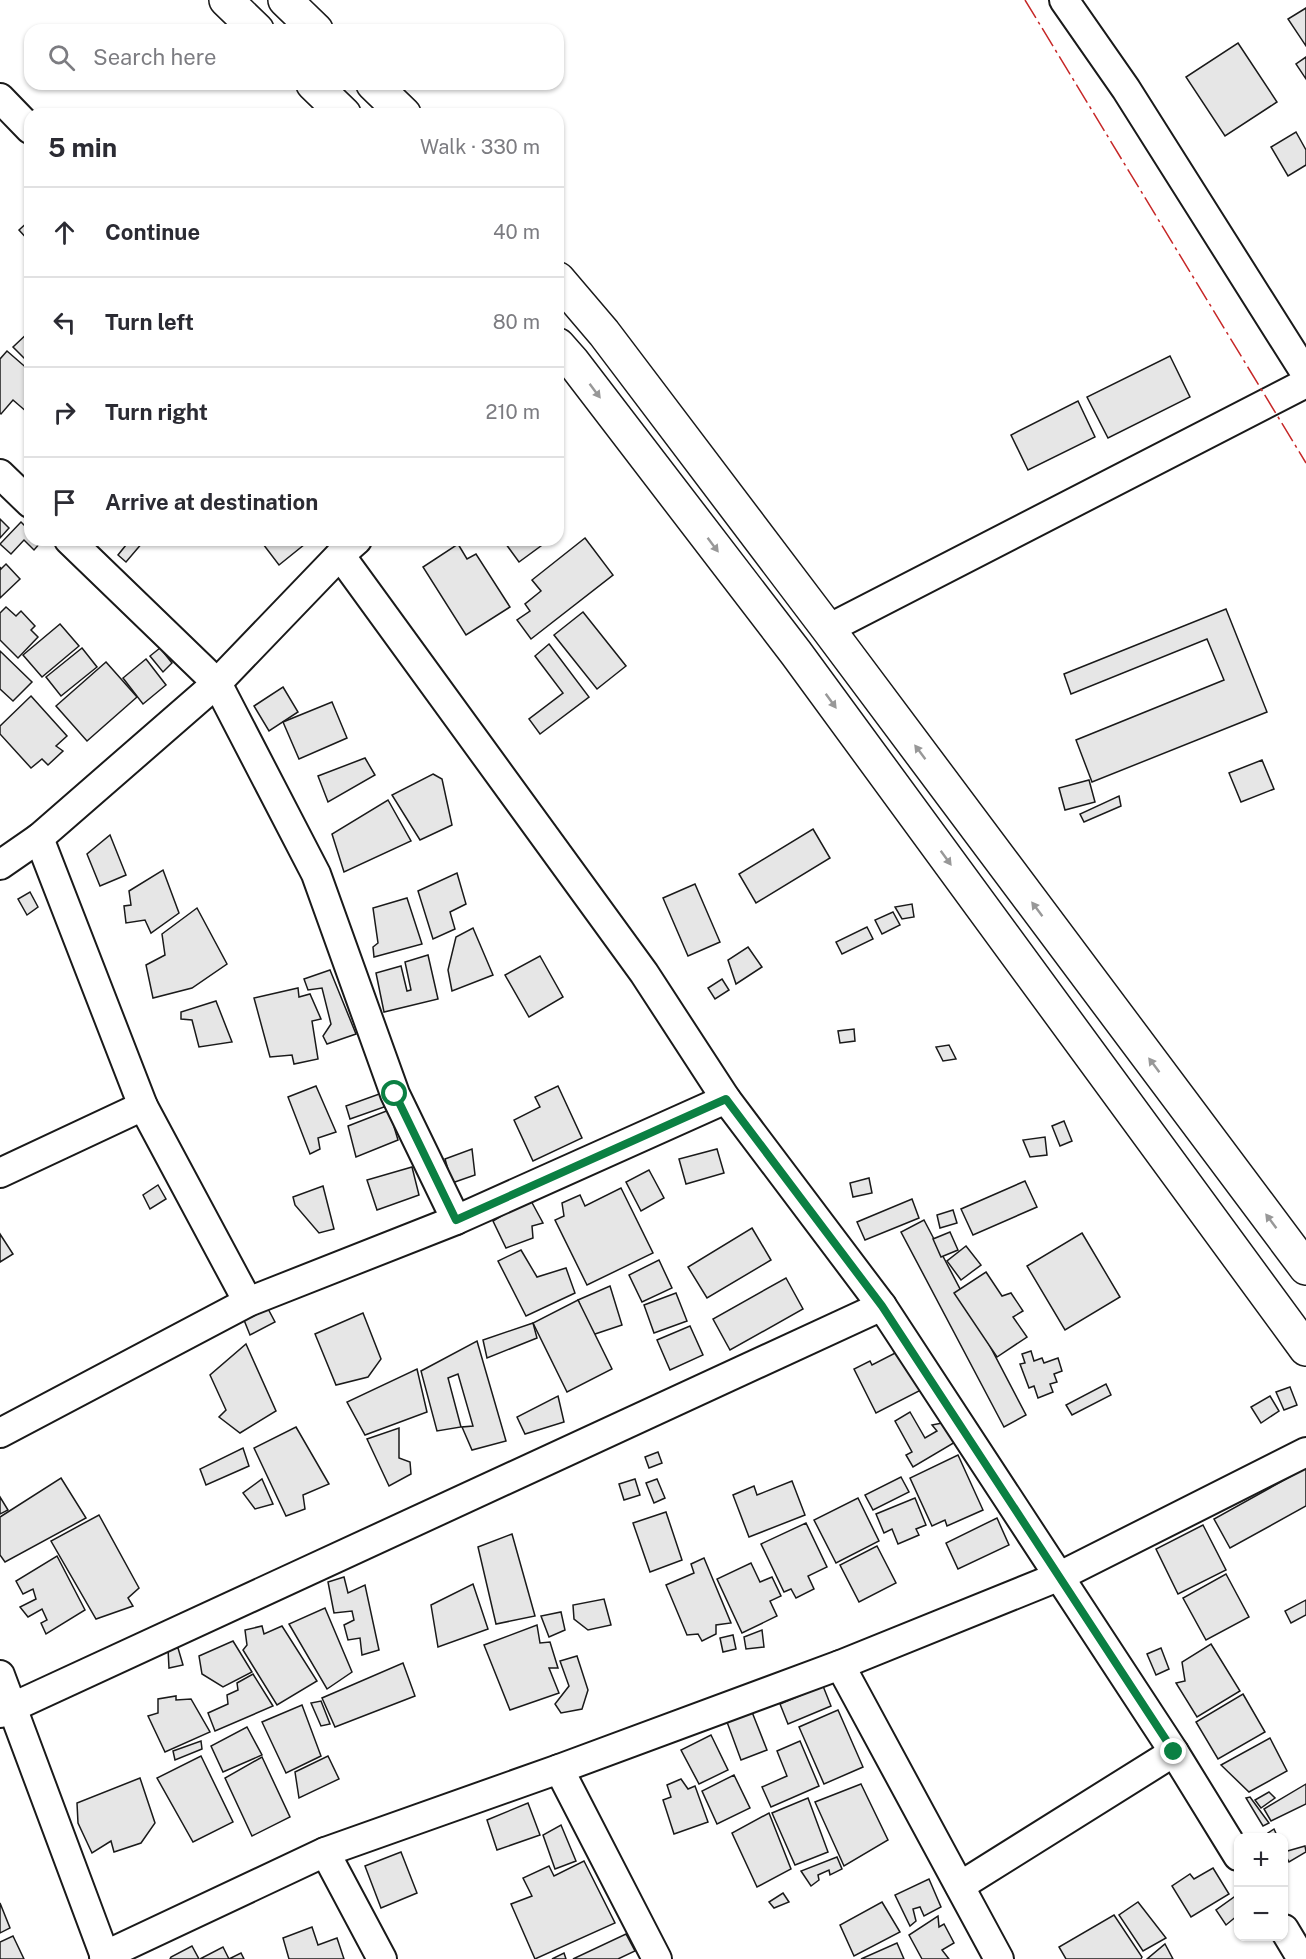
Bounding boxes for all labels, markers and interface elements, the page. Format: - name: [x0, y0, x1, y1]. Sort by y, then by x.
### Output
- search box: [24, 24, 564, 90]
- icon: search: [45, 41, 78, 74]
- text: Search here: [93, 44, 217, 70]
- text: 5 min: [48, 132, 117, 163]
- text: Walk · 330 m: [420, 135, 540, 159]
- icon: ahead: [48, 216, 81, 249]
- text: Continue: [105, 219, 200, 245]
- text: 40 m: [493, 220, 540, 244]
- icon: left: [48, 306, 81, 339]
- text: Turn left: [105, 309, 194, 335]
- text: 80 m: [493, 310, 540, 334]
- one-way arrow: [589, 382, 601, 398]
- icon: right: [48, 396, 81, 429]
- text: Turn right: [105, 399, 208, 425]
- text: 210 m: [486, 400, 540, 424]
- icon: arrive: [48, 486, 81, 519]
- text: Arrive at destination: [105, 489, 318, 515]
- one-way arrow: [707, 538, 719, 553]
- one-way arrow: [825, 693, 837, 709]
- one-way arrow: [915, 745, 927, 760]
- one-way arrow: [940, 851, 952, 866]
- one-way arrow: [1032, 901, 1044, 916]
- one-way arrow: [1148, 1057, 1160, 1073]
- route start: [381, 1080, 407, 1106]
- one-way arrow: [1265, 1213, 1277, 1229]
- route end: [1160, 1738, 1186, 1764]
- map controls: [1234, 1833, 1288, 1941]
- button: +: [1234, 1833, 1288, 1887]
- button: −: [1234, 1887, 1288, 1941]

